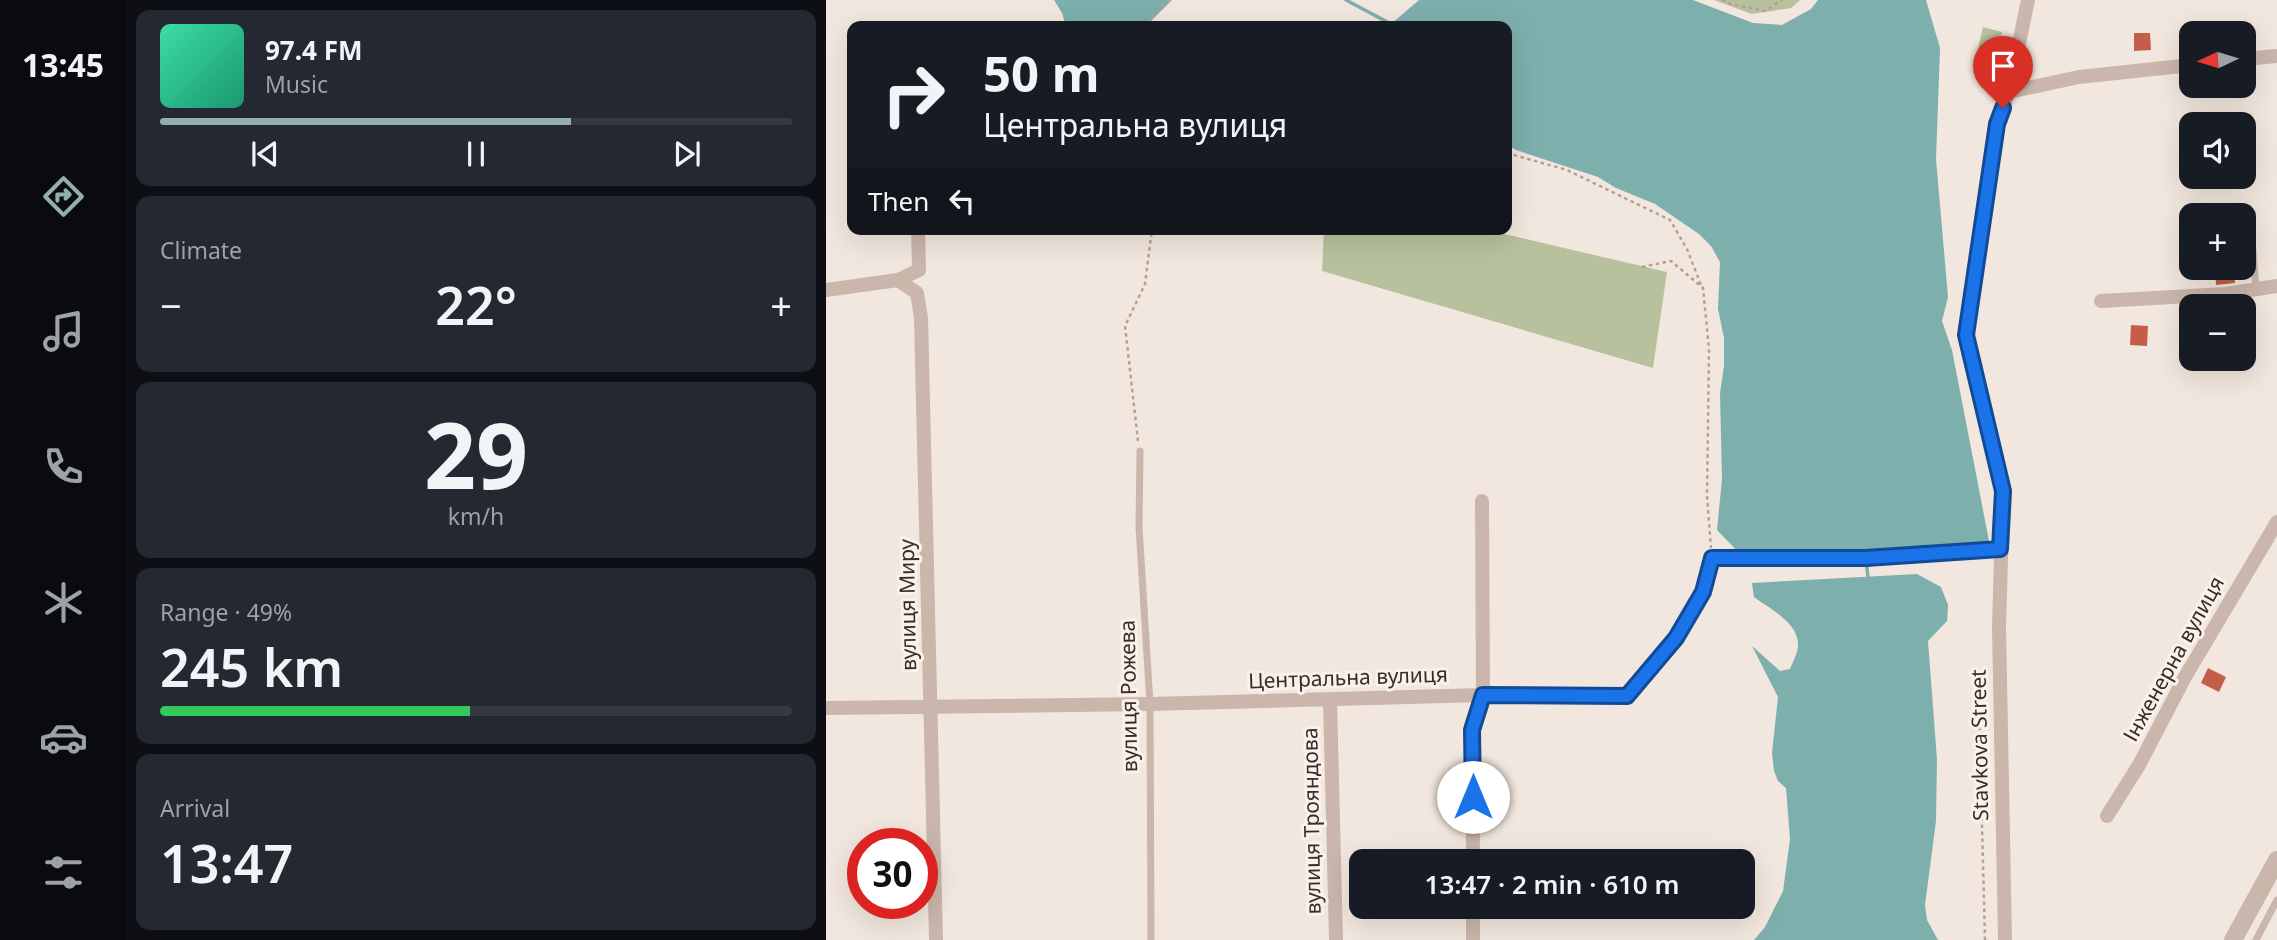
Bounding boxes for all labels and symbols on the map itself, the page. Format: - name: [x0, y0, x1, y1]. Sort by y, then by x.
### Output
- north arrow: [2179, 21, 2256, 98]
- pin: [1973, 36, 2033, 108]
- street label: вулиця Миру: [892, 538, 922, 671]
- street label: Інженерна вулиця: [2116, 571, 2230, 746]
- street label: вулиця Рожева: [1113, 620, 1143, 772]
- street label: Центральна вулиця: [1248, 660, 1448, 694]
- street label: Stavkova Street: [1964, 669, 1994, 821]
- street label: вулиця Трояндова: [1295, 727, 1327, 915]
- position arrow: [1436, 760, 1510, 834]
- speed limit sign: 30: [847, 828, 938, 919]

